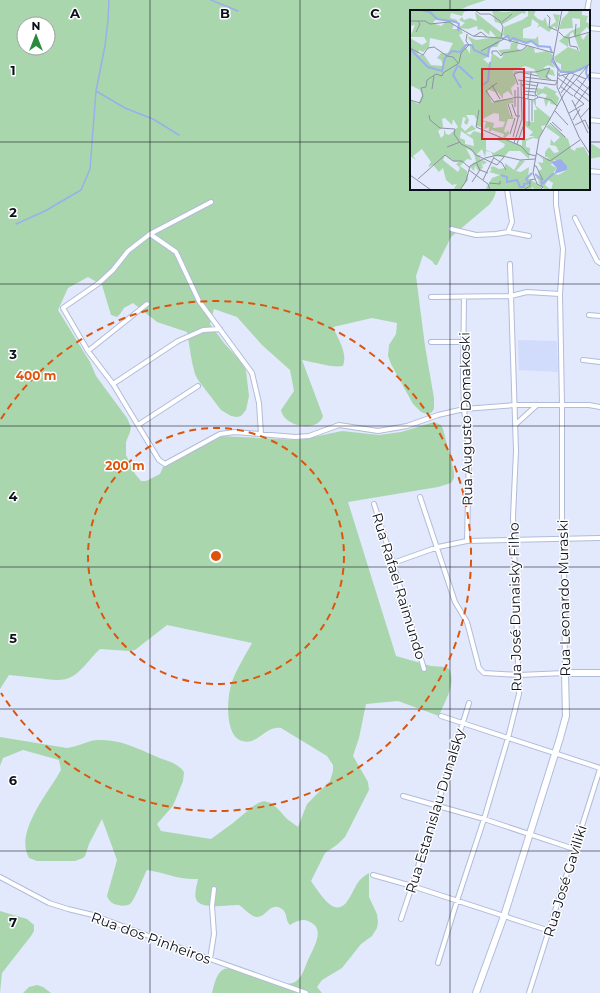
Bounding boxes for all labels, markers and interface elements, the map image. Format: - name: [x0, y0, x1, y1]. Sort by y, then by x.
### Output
- text: A: [69, 5, 81, 21]
- text: B: [220, 5, 230, 21]
- text: C: [370, 5, 380, 21]
- inset map: [410, 10, 590, 190]
- north arrow: [16, 16, 56, 56]
- text: N: [32, 19, 40, 33]
- text: 1: [10, 62, 16, 78]
- text: 2: [9, 204, 17, 220]
- street label: Rua Augusto Domakoski: [455, 332, 477, 506]
- text: 3: [8, 346, 17, 362]
- text: 400 m: [16, 368, 56, 383]
- text: 200 m: [105, 458, 145, 473]
- text: 4: [9, 488, 18, 504]
- street label: Rua Rafael Raimundo: [368, 510, 430, 662]
- street label: Rua Leonardo Muraski: [554, 519, 574, 677]
- street label: Rua José Dunaisky Filho: [505, 522, 525, 692]
- centre of rings: [209, 549, 223, 563]
- text: 5: [9, 630, 17, 646]
- street label: Rua Estanislau Dunalsky: [401, 726, 469, 896]
- text: 6: [9, 772, 18, 788]
- street label: Rua José Gaviliki: [539, 823, 591, 939]
- street label: Rua dos Pinheiros: [89, 908, 214, 968]
- text: 7: [9, 914, 17, 930]

